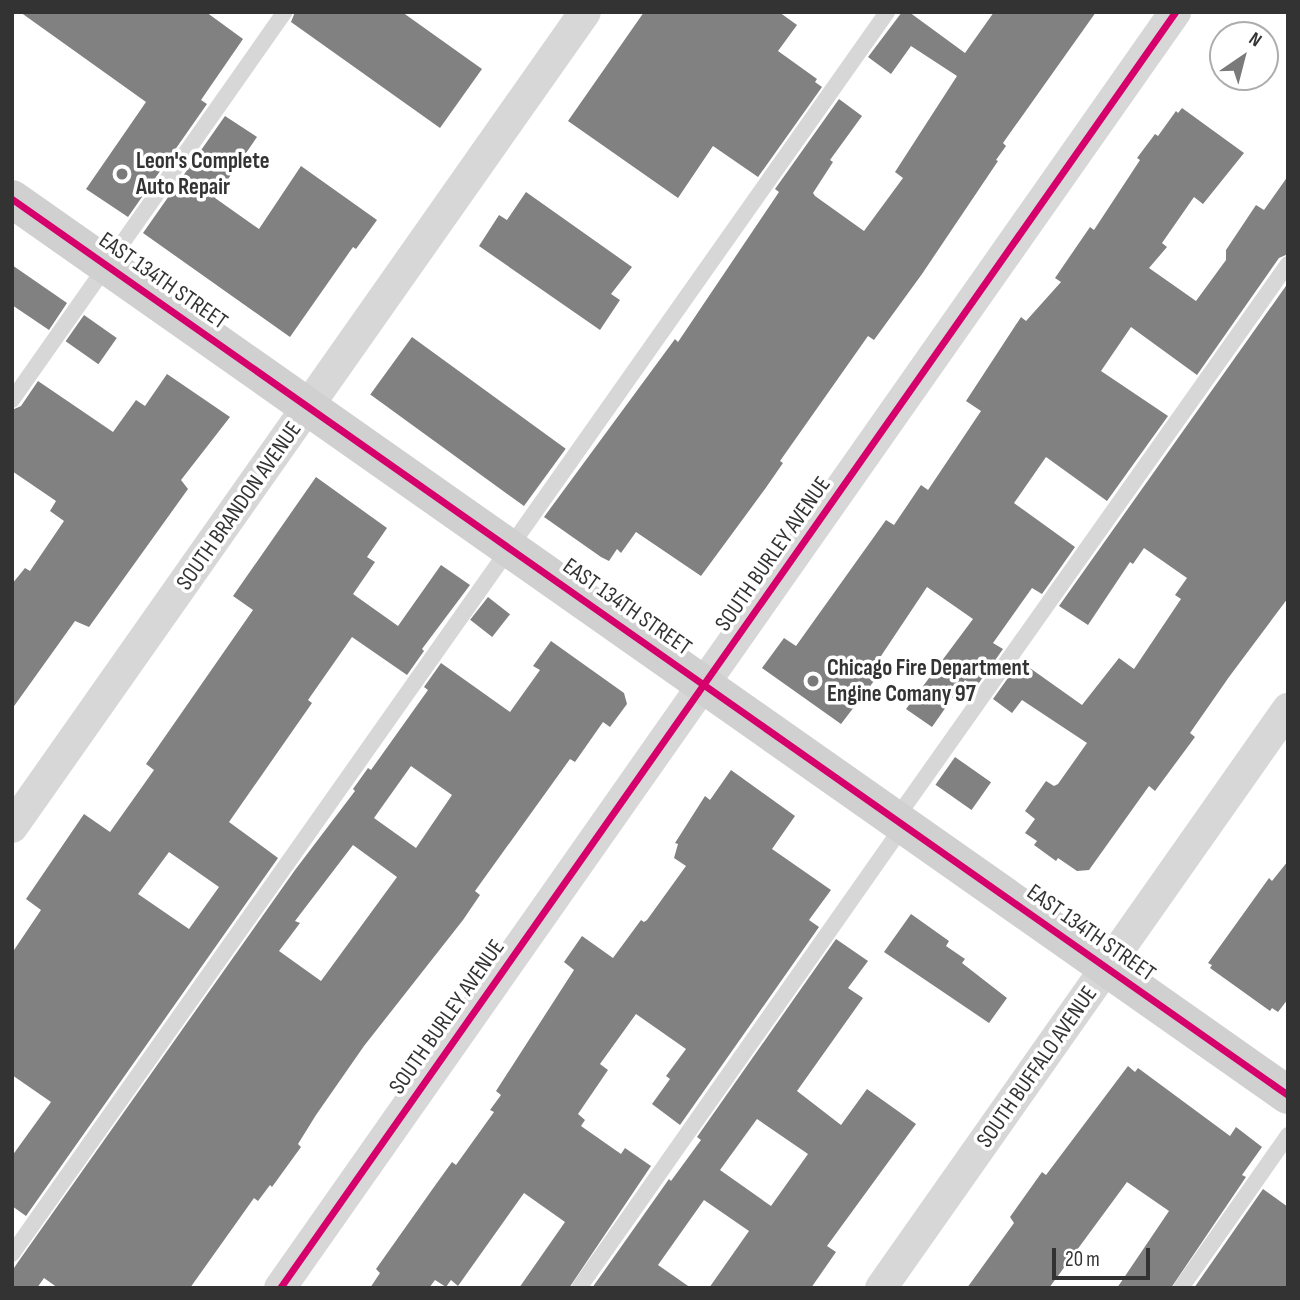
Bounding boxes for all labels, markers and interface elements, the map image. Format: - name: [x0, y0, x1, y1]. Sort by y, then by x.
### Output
- north arrow: [1209, 21, 1279, 91]
- text: N: [1244, 28, 1266, 52]
- place label: Leon's Complete Auto Repair: [136, 147, 270, 201]
- marker: Leon's Complete Auto Repair: [114, 166, 130, 182]
- street label: EAST 134TH STREET: [93, 227, 233, 335]
- street label: SOUTH BRANDON AVENUE: [171, 417, 307, 595]
- street label: SOUTH BURLEY AVENUE: [709, 471, 837, 637]
- street label: EAST 134TH STREET: [557, 553, 697, 661]
- place label: Chicago Fire Department Engine Comany 97: [827, 654, 1029, 708]
- marker: Chicago Fire Department Engine Comany 97: [805, 673, 821, 689]
- street label: EAST 134TH STREET: [1021, 879, 1161, 987]
- street label: SOUTH BURLEY AVENUE: [383, 934, 511, 1100]
- street label: SOUTH BUFFALO AVENUE: [971, 981, 1103, 1153]
- scale bar: [1055, 1234, 1153, 1278]
- text: 20 m: [1065, 1247, 1100, 1272]

